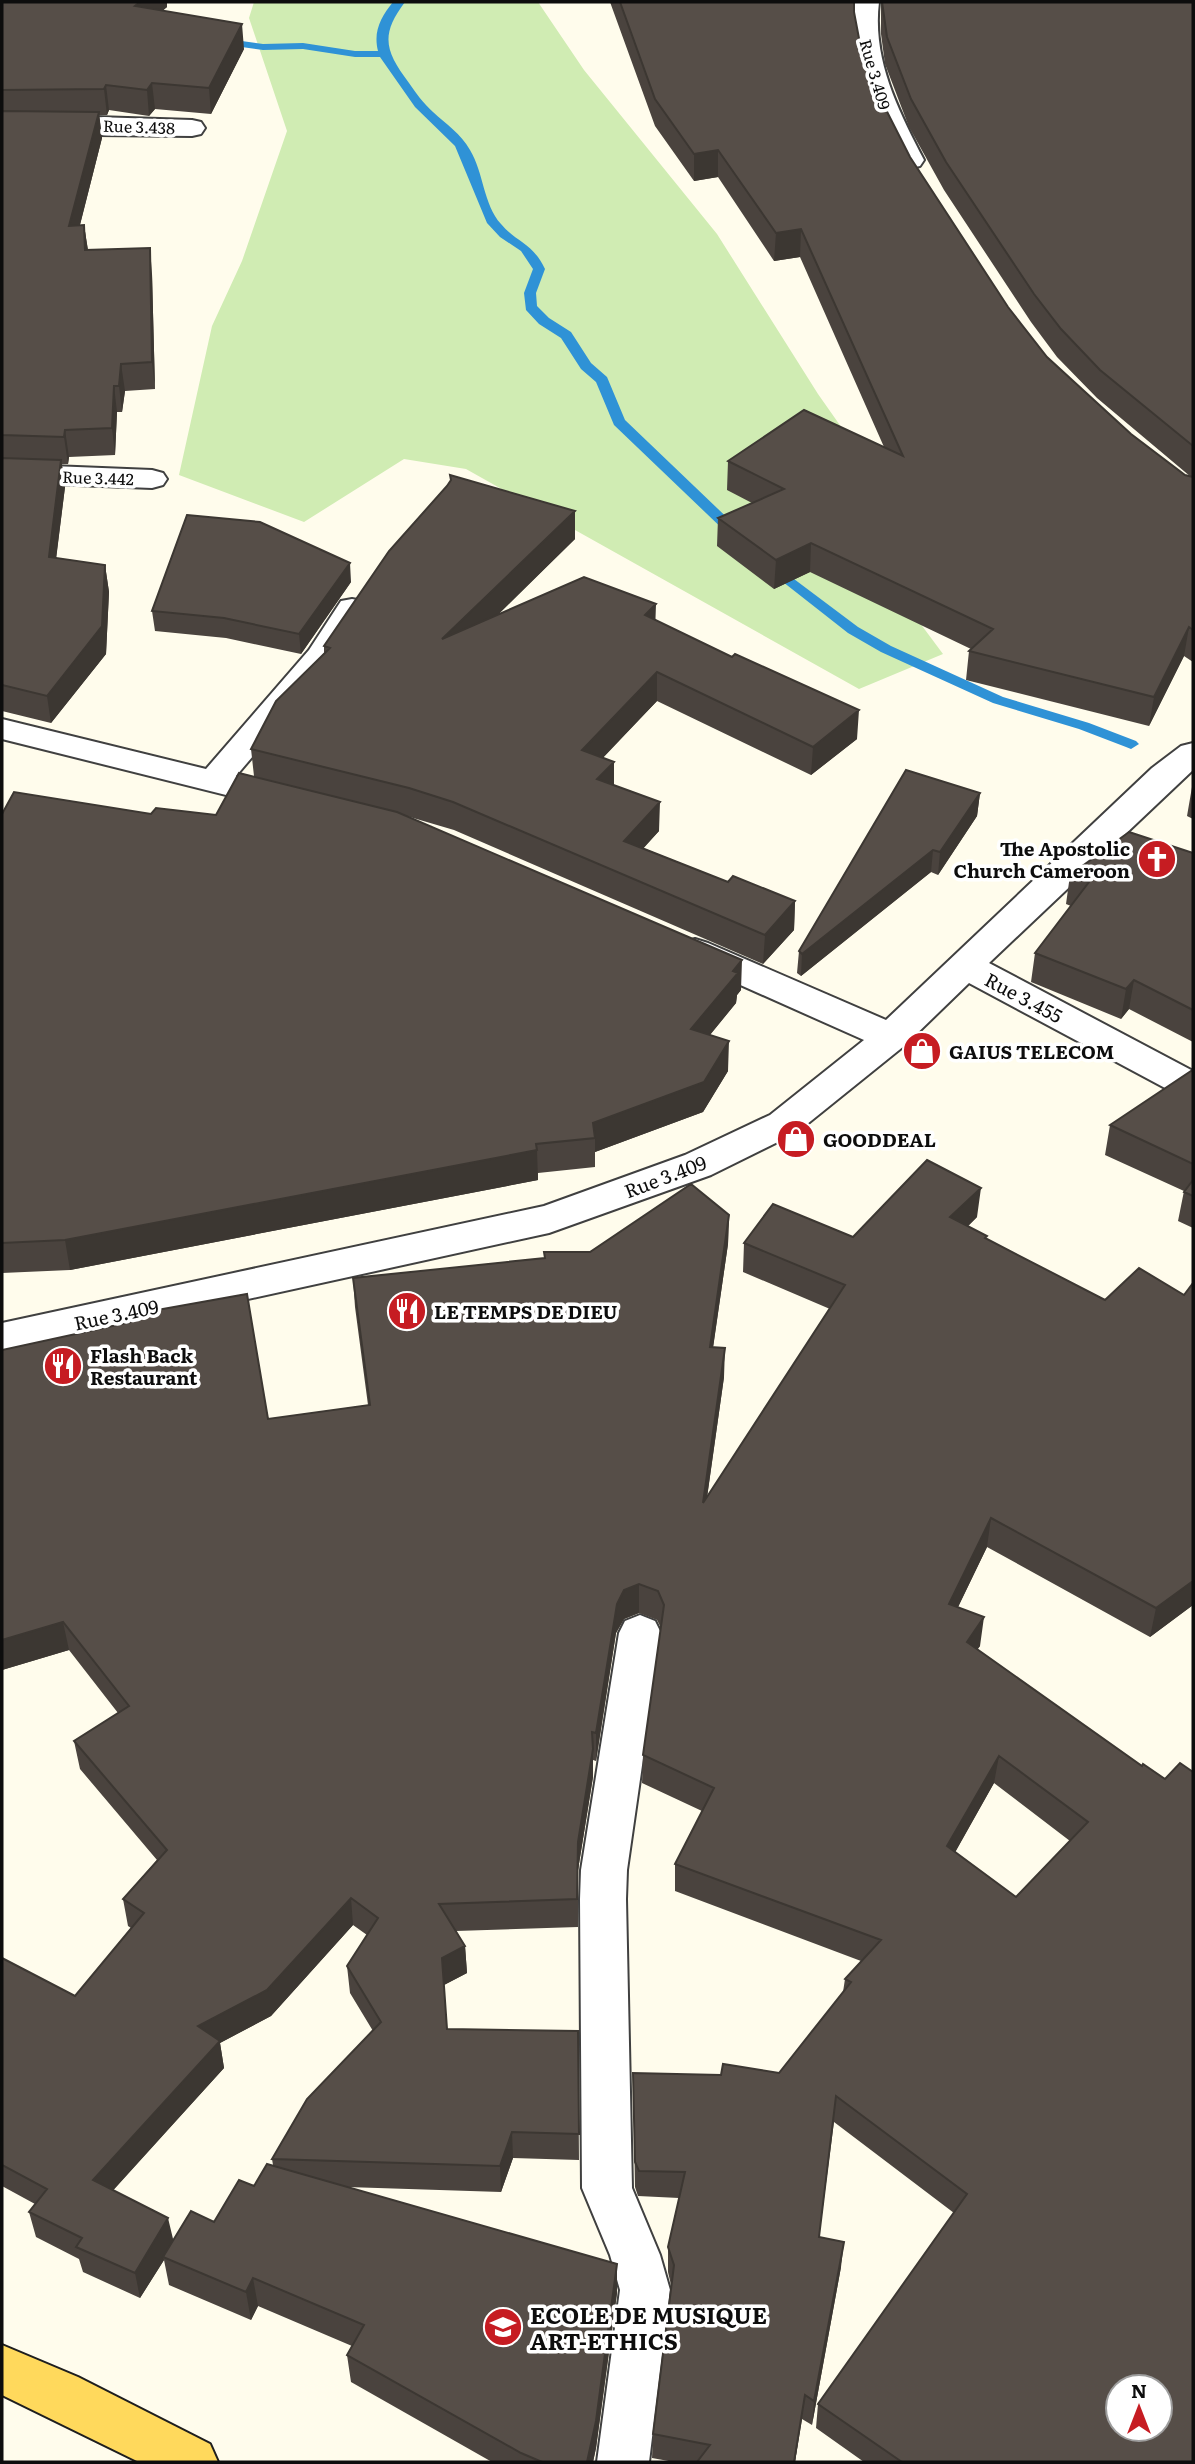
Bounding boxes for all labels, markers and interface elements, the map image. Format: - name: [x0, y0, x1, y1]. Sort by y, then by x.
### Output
- street label: Rue 3.409: [854, 36, 898, 112]
- street label: Rue 3.438: [103, 113, 176, 139]
- street label: Rue 3.442: [62, 464, 134, 490]
- place label: The Apostolic Church Cameroon: [953, 834, 1130, 884]
- church icon: The Apostolic Church Cameroon: [1136, 838, 1178, 880]
- street label: Rue 3.455: [980, 965, 1068, 1029]
- shop icon: GAIUS TELECOM: [901, 1030, 943, 1072]
- place label: GAIUS TELECOM: [949, 1037, 1115, 1065]
- shop icon: GOODDEAL: [775, 1118, 817, 1160]
- place label: GOODDEAL: [823, 1125, 936, 1153]
- street label: Rue 3.409: [620, 1148, 710, 1204]
- restaurant icon: LE TEMPS DE DIEU: [386, 1290, 428, 1332]
- street label: Rue 3.409: [71, 1291, 161, 1337]
- place label: LE TEMPS DE DIEU: [434, 1297, 618, 1325]
- place label: Flash Back Restaurant: [90, 1341, 198, 1391]
- restaurant icon: Flash Back Restaurant: [42, 1345, 84, 1387]
- place label: ECOLE DE MUSIQUE ART-ETHICS: [530, 2297, 767, 2357]
- school or university icon: ECOLE DE MUSIQUE ART-ETHICS: [482, 2306, 524, 2348]
- north arrow: [1104, 2373, 1174, 2443]
- text: N: [1131, 2376, 1147, 2404]

